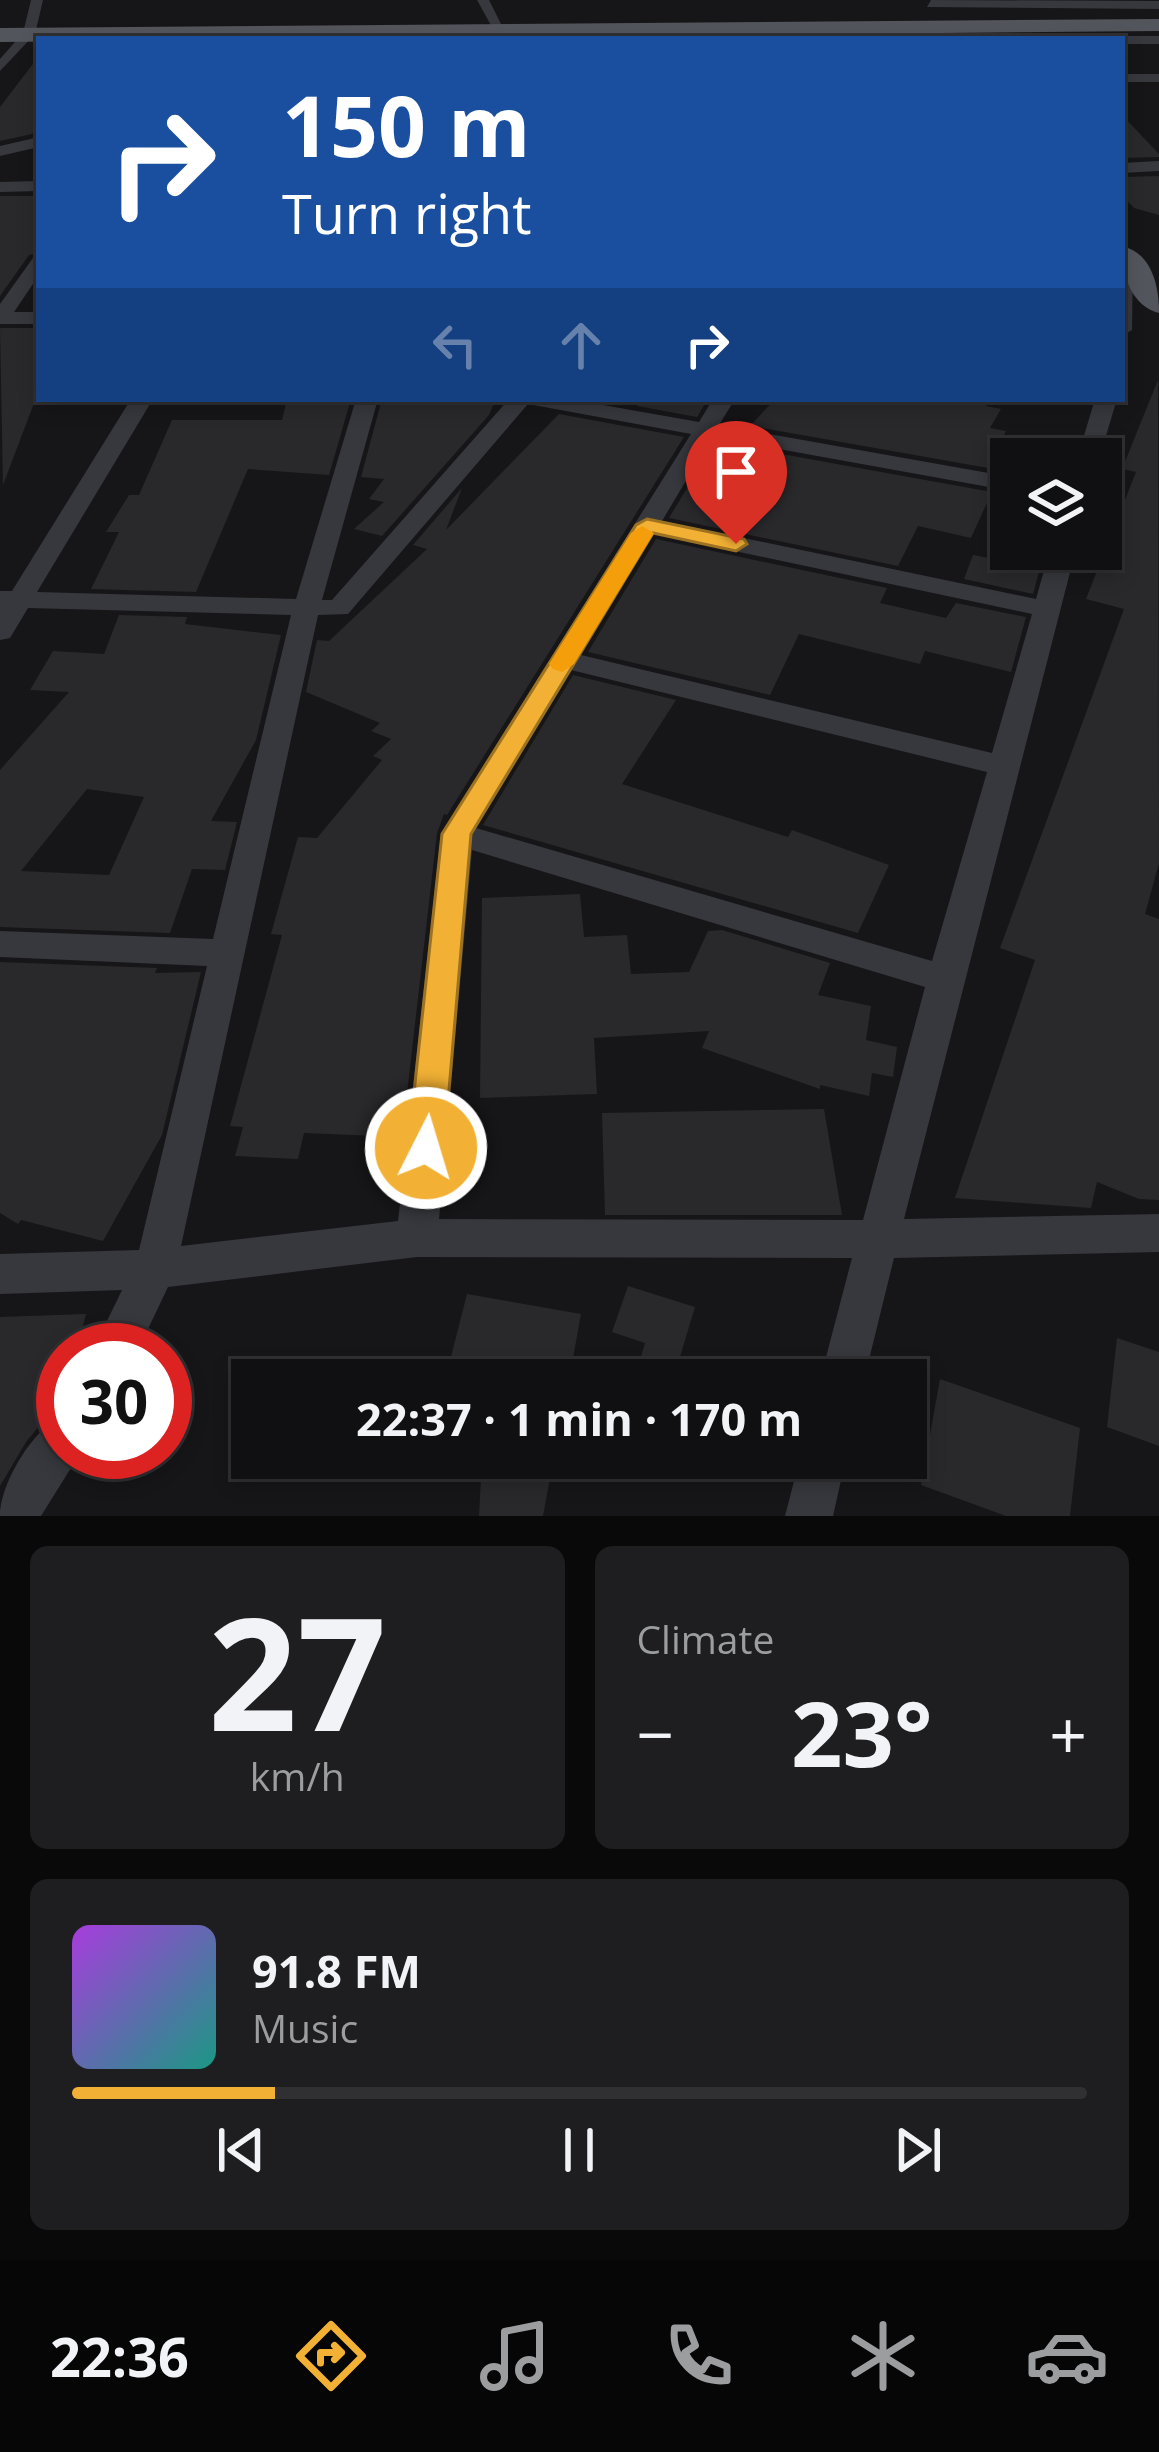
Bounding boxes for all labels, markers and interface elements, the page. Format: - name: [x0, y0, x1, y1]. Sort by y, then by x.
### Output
- text: 150 m: [282, 67, 530, 182]
- icon: right: [84, 84, 240, 240]
- text: Turn right: [282, 176, 531, 250]
- icon: left: [422, 312, 488, 378]
- icon: ahead: [548, 312, 614, 378]
- icon: right: [674, 312, 740, 378]
- pin: [685, 421, 787, 544]
- map controls: [990, 438, 1122, 570]
- button: layers: [990, 438, 1122, 570]
- icon: arrive: [703, 439, 769, 505]
- position arrow: [363, 1085, 489, 1211]
- speed limit sign: 30: [36, 1323, 192, 1479]
- text: 22:37 · 1 min · 170 m: [356, 1388, 802, 1449]
- text: 27: [208, 1564, 386, 1777]
- text: Climate: [637, 1612, 774, 1665]
- text: 23°: [791, 1671, 932, 1793]
- text: −: [637, 1688, 674, 1778]
- text: +: [1049, 1688, 1087, 1778]
- text: km/h: [250, 1749, 345, 1802]
- text: 91.8 FM: [252, 1940, 421, 2001]
- text: Music: [252, 2001, 358, 2054]
- icon: previous: [208, 2117, 274, 2183]
- icon: pause: [546, 2117, 612, 2183]
- icon: next: [885, 2117, 951, 2183]
- icon: directions: [289, 2314, 373, 2398]
- icon: music: [473, 2314, 557, 2398]
- icon: phone: [657, 2314, 741, 2398]
- icon: climate: [841, 2314, 925, 2398]
- icon: car: [1025, 2314, 1109, 2398]
- text: 22:36: [50, 2319, 189, 2393]

